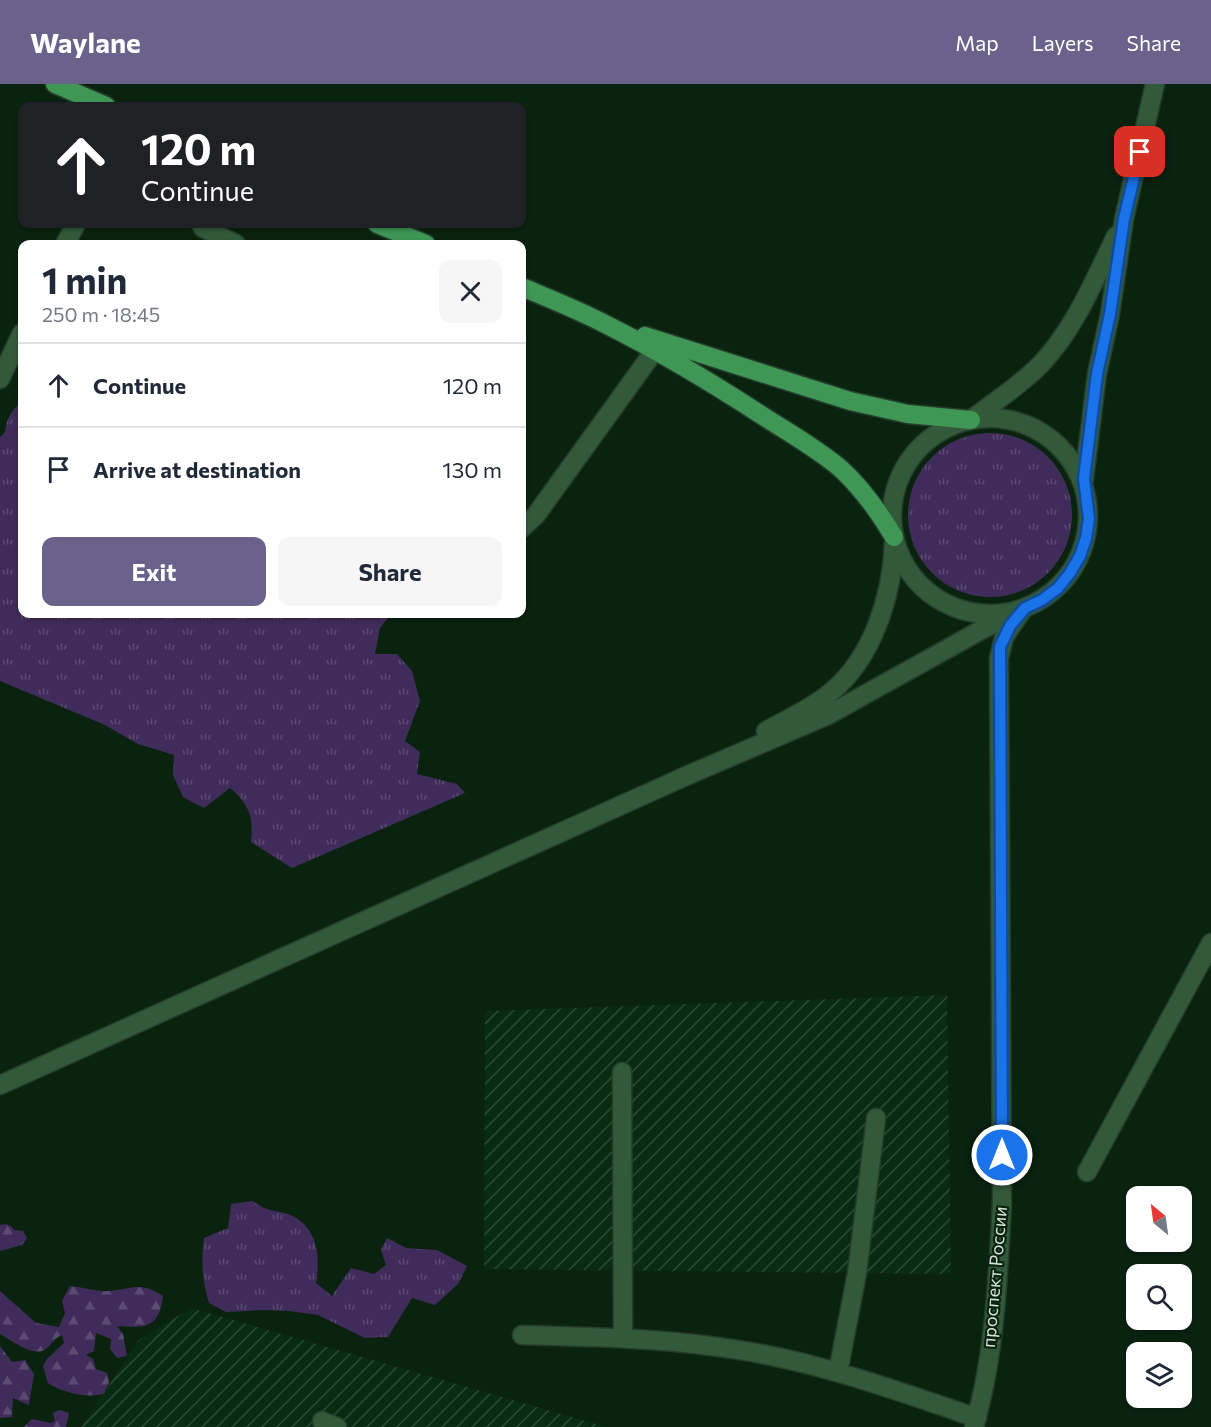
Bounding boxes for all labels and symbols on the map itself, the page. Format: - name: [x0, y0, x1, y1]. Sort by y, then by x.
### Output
- pin: [1114, 126, 1165, 177]
- position arrow: [970, 1123, 1034, 1187]
- north arrow: [1126, 1186, 1192, 1252]
- street label: проспект России: [977, 1205, 1011, 1349]

